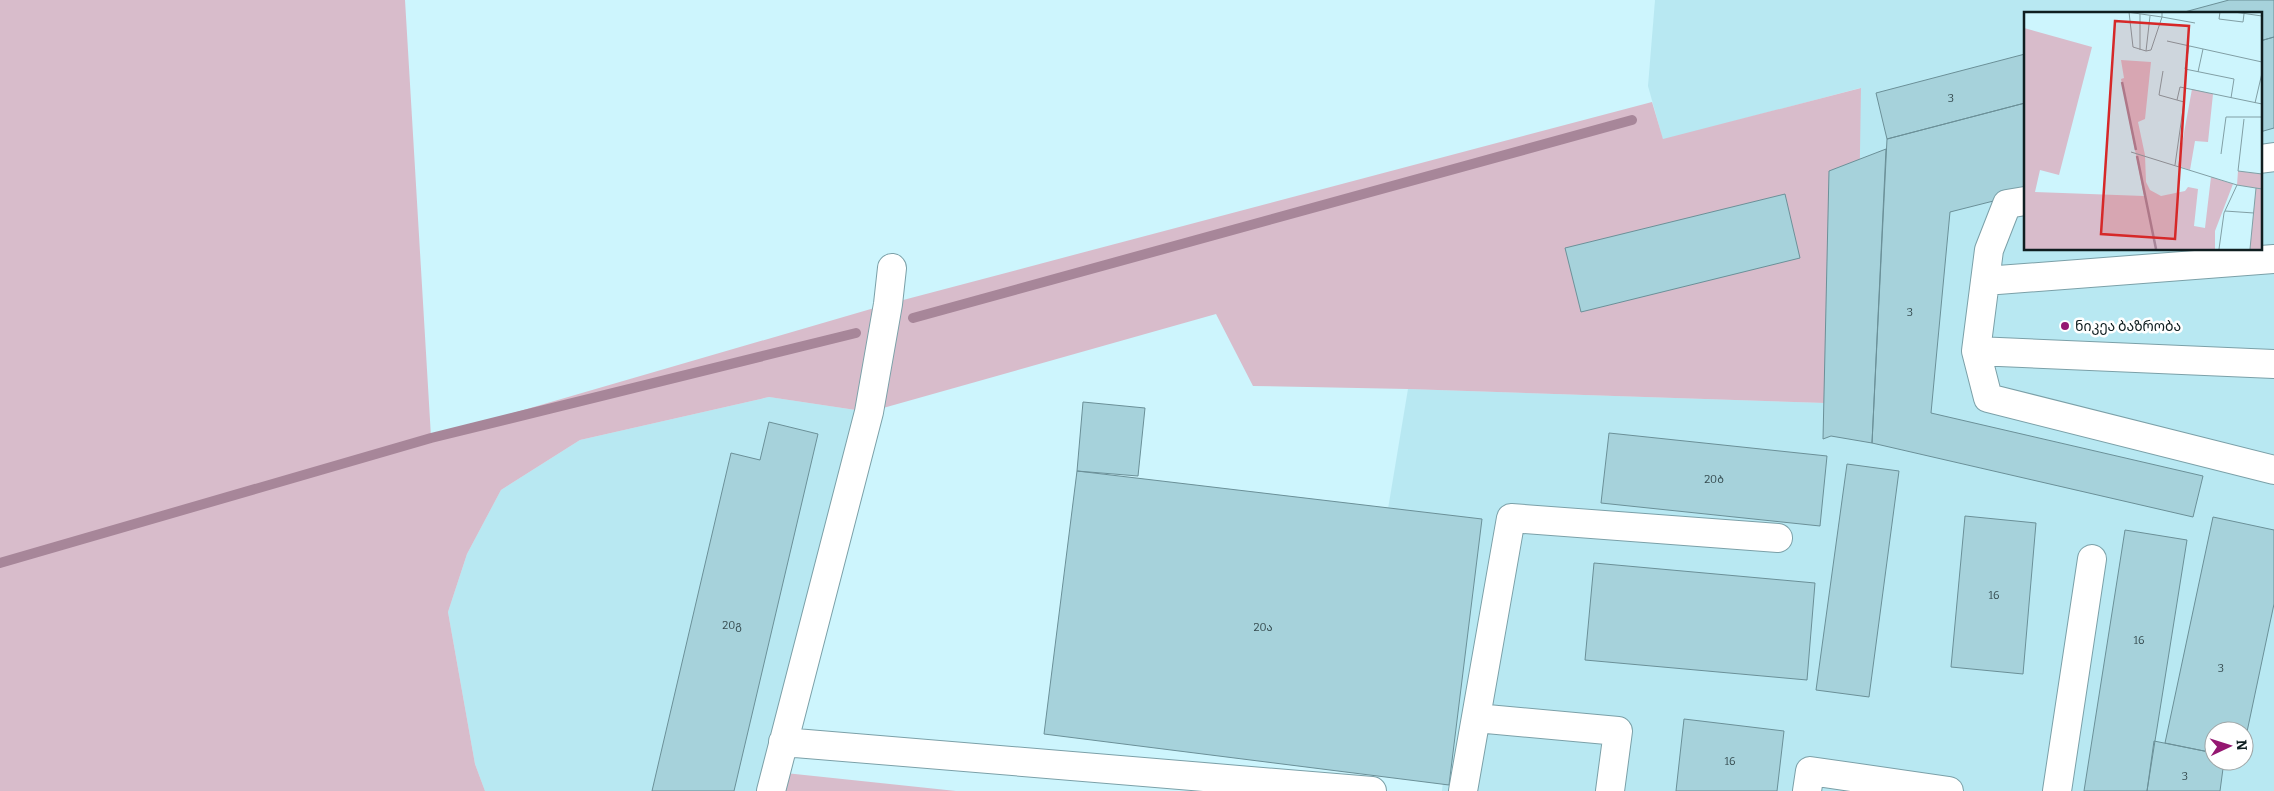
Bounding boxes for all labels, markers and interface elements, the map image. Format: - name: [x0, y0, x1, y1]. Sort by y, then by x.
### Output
- inset map: [2024, 12, 2262, 250]
- house number: 3: [1948, 92, 1954, 105]
- house number: 3: [1907, 306, 1913, 319]
- place label: ნიკეა ბაზრობა: [2075, 318, 2181, 335]
- marker: ნიკეა ბაზრობა: [2059, 320, 2071, 332]
- house number: 20ბ: [1704, 473, 1724, 486]
- house number: 16: [1989, 589, 1999, 602]
- house number: 20გ: [722, 619, 742, 632]
- house number: 20ა: [1253, 621, 1273, 634]
- house number: 16: [2134, 634, 2144, 647]
- house number: 3: [2218, 662, 2224, 675]
- north arrow: [2204, 721, 2254, 771]
- text: N: [2233, 739, 2250, 751]
- house number: 16: [1725, 755, 1735, 768]
- house number: 3: [2182, 770, 2188, 783]

